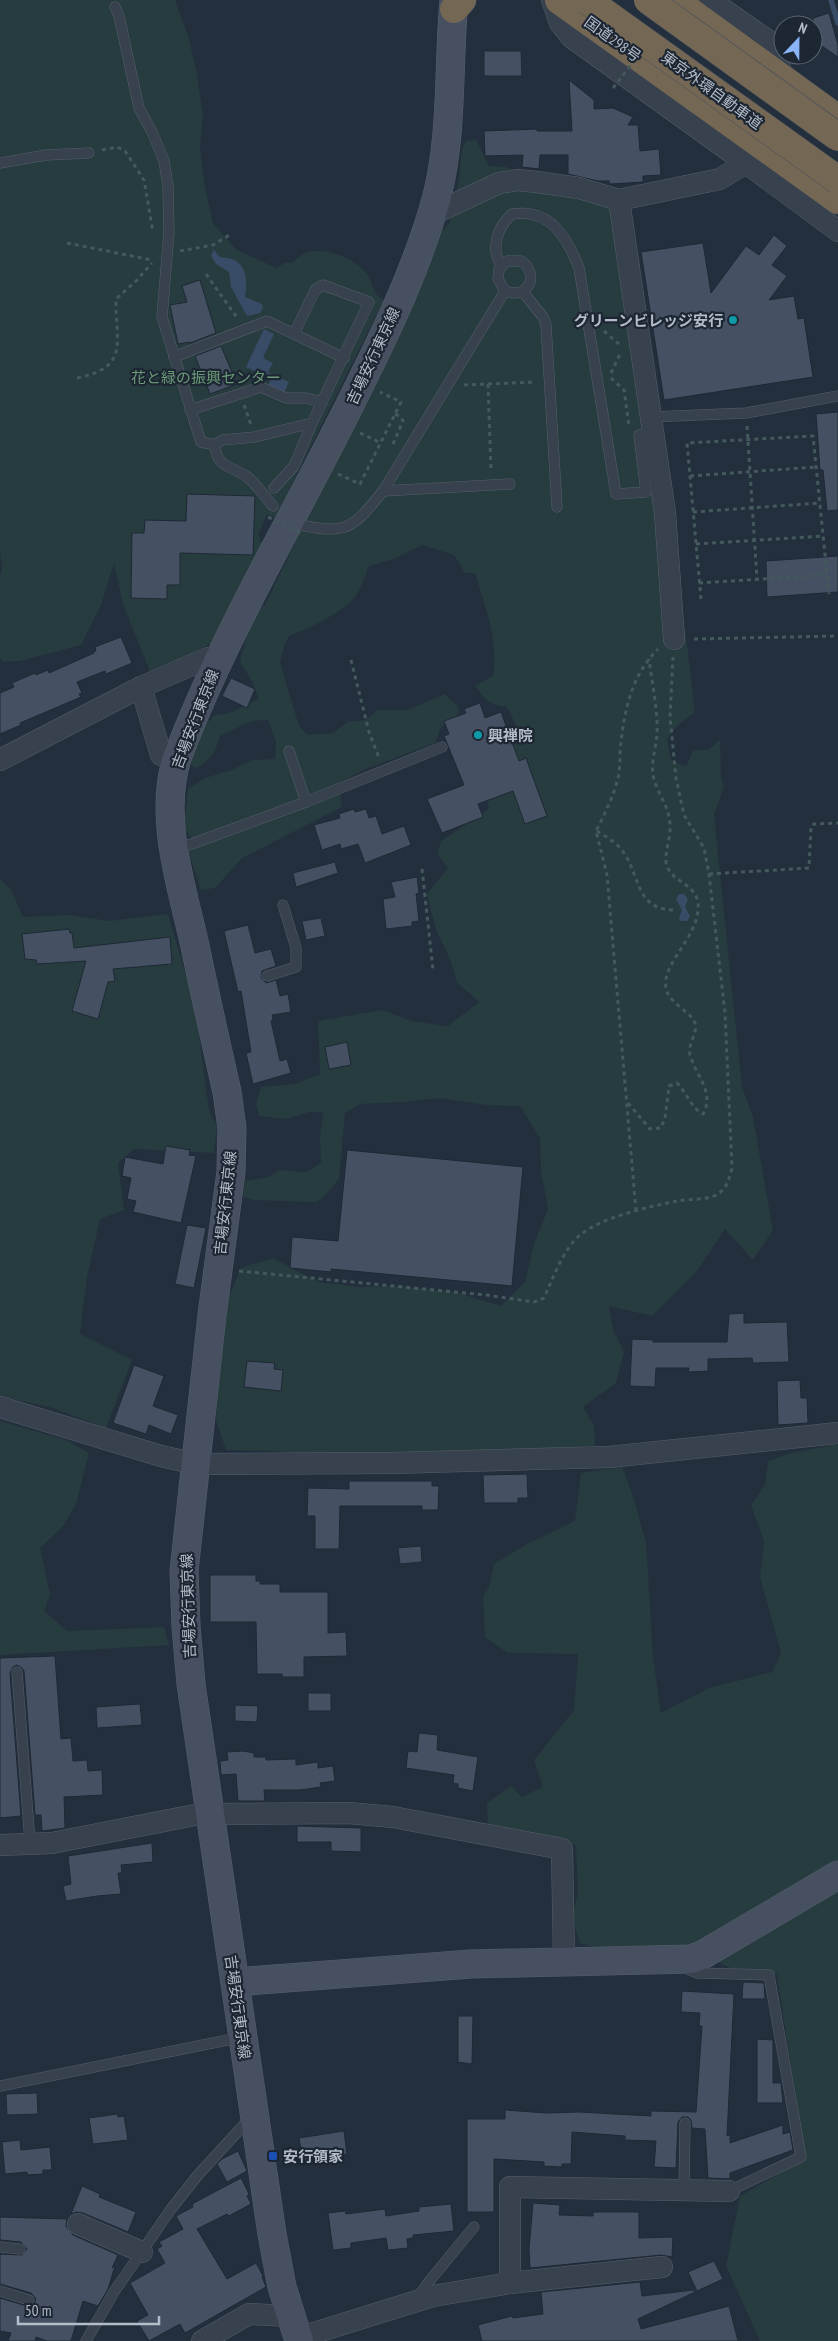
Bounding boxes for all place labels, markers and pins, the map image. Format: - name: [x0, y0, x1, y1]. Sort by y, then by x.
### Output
- place label: グリーンビレッジ安行: [574, 311, 723, 330]
- marker: グリーンビレッジ安行: [727, 314, 739, 326]
- place label: 興禅院: [488, 726, 533, 745]
- marker: 興禅院: [472, 729, 484, 741]
- place label: 安行領家: [283, 2147, 343, 2166]
- marker: 安行領家: [267, 2150, 279, 2162]

